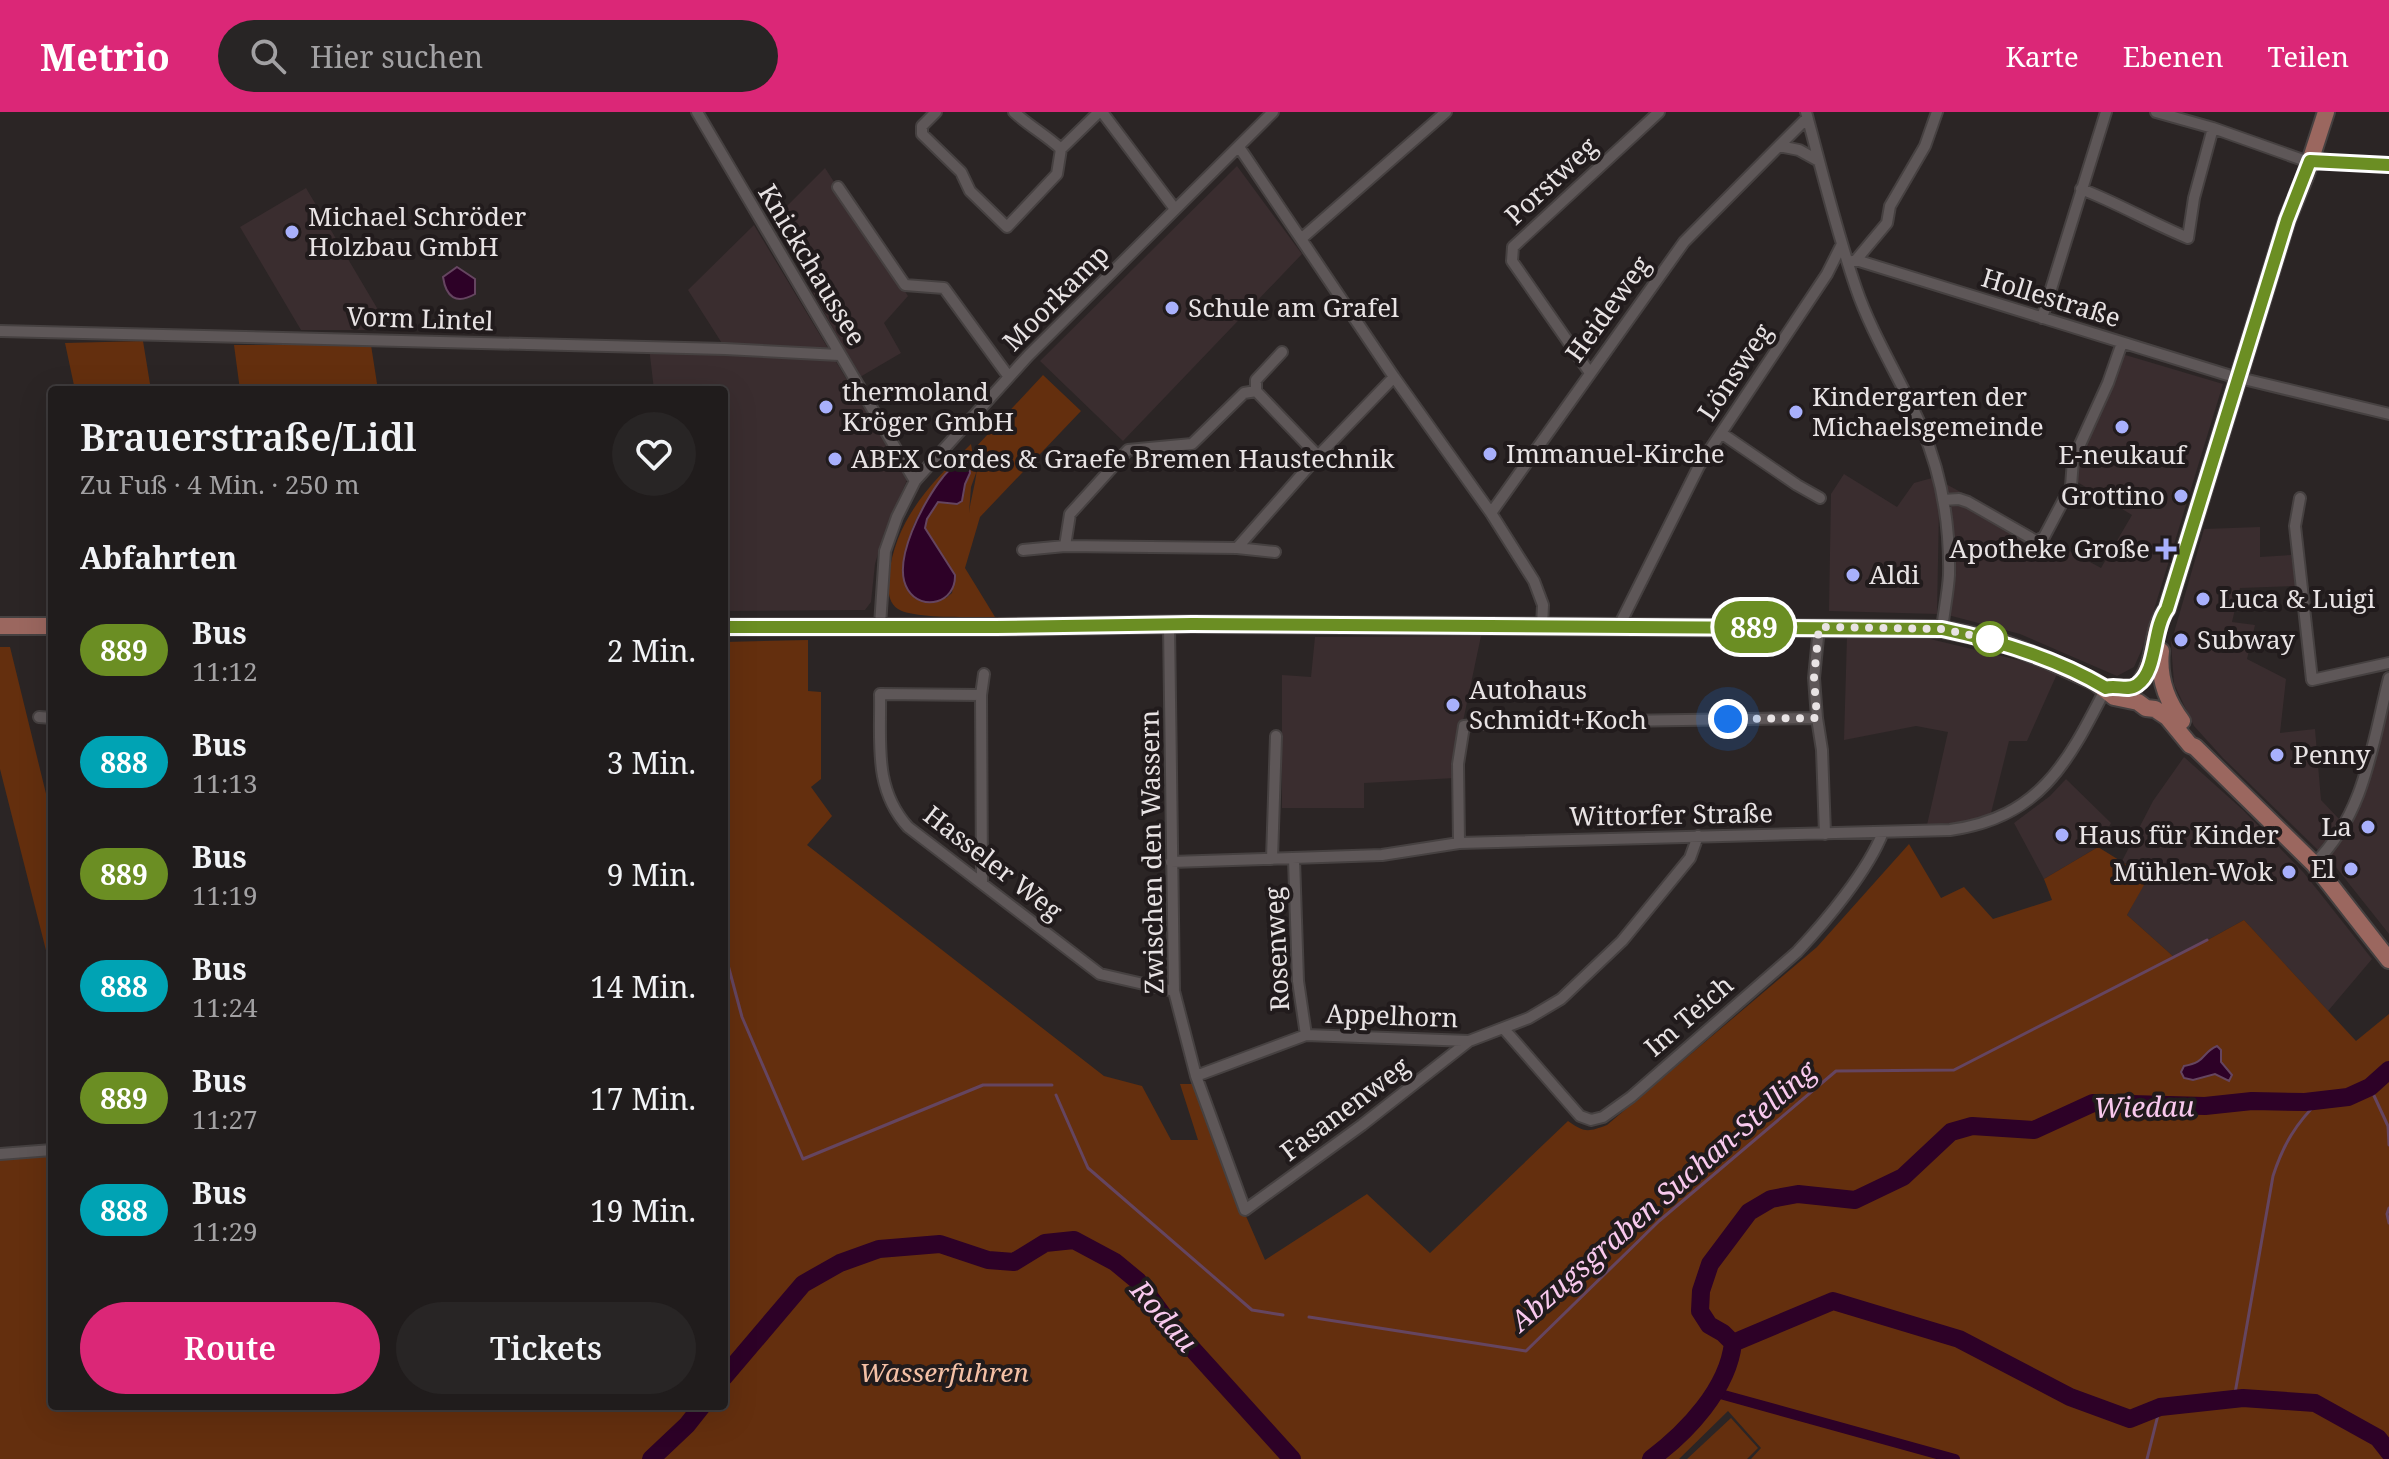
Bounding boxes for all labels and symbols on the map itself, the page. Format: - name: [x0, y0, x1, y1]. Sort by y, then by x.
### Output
- street label: Porstweg: [1496, 128, 1604, 232]
- street label: Knickchaussee: [750, 177, 875, 352]
- place label: Michael Schröder Holzbau GmbH: [308, 198, 526, 264]
- marker: Michael Schröder Holzbau GmbH: [283, 223, 301, 241]
- street label: Moorkamp: [994, 236, 1116, 358]
- street label: Heideweg: [1556, 248, 1658, 369]
- street label: Hollestraße: [1977, 259, 2125, 335]
- place label: Schule am Grafel: [1188, 289, 1399, 325]
- street label: Vorm Lintel: [346, 297, 494, 339]
- marker: Schule am Grafel: [1163, 299, 1181, 317]
- street label: Lönsweg: [1688, 316, 1780, 427]
- place label: thermoland Kröger GmbH: [842, 373, 1014, 439]
- place label: Kindergarten der Michaelsgemeinde: [1812, 378, 2044, 444]
- marker: thermoland Kröger GmbH: [817, 398, 835, 416]
- marker: Kindergarten der Michaelsgemeinde: [1787, 403, 1805, 421]
- marker: E-neukauf: [2113, 418, 2131, 436]
- place label: Immanuel-Kirche: [1506, 435, 1725, 471]
- place label: E-neukauf: [2058, 436, 2188, 472]
- place label: ABEX Cordes & Graefe Bremen Haustechnik: [851, 440, 1395, 476]
- marker: Immanuel-Kirche: [1481, 445, 1499, 463]
- marker: ABEX Cordes & Graefe Bremen Haustechnik: [826, 450, 844, 468]
- place label: Grottino: [2061, 477, 2165, 513]
- marker: Grottino: [2172, 487, 2190, 505]
- place label: Apotheke Große: [1949, 530, 2150, 566]
- marker: Apotheke Große: [2157, 540, 2175, 558]
- place label: Aldi: [1869, 556, 1920, 592]
- marker: Aldi: [1844, 566, 1862, 584]
- place label: Luca & Luigi: [2219, 580, 2375, 616]
- marker: Luca & Luigi: [2194, 590, 2212, 608]
- line badge: 889: [1708, 601, 1800, 653]
- place label: Subway: [2197, 621, 2295, 657]
- unlabelled marker: [1973, 622, 2007, 656]
- marker: Subway: [2172, 631, 2190, 649]
- place label: Autohaus Schmidt+Koch: [1469, 671, 1647, 737]
- marker: Autohaus Schmidt+Koch: [1444, 696, 1462, 714]
- your location: [1708, 699, 1748, 739]
- street label: Zwischen den Wassern: [1131, 709, 1171, 995]
- place label: Penny: [2293, 736, 2371, 772]
- marker: Penny: [2268, 746, 2286, 764]
- street label: Wittorfer Straße: [1569, 794, 1773, 834]
- street label: Hasseler Weg: [917, 797, 1071, 928]
- place label: La: [2321, 808, 2352, 844]
- place label: Haus für Kinder: [2078, 816, 2279, 852]
- marker: La: [2359, 818, 2377, 836]
- marker: Haus für Kinder: [2053, 826, 2071, 844]
- place label: El: [2311, 850, 2335, 886]
- place label: Mühlen-Wok: [2113, 853, 2274, 889]
- marker: El: [2342, 860, 2360, 878]
- marker: Mühlen-Wok: [2280, 863, 2298, 881]
- street label: Rosenweg: [1255, 886, 1297, 1012]
- street label: Im Teich: [1636, 967, 1741, 1064]
- street label: Appelhorn: [1325, 995, 1459, 1035]
- street label: Fasanenweg: [1272, 1048, 1416, 1169]
- water label: Abzugsgraben Suchan-Stelling: [1500, 1051, 1825, 1340]
- water label: Wiedau: [2093, 1086, 2195, 1126]
- water label: Rodau: [1122, 1270, 1207, 1360]
- park label: Wasserfuhren: [859, 1354, 1029, 1390]

